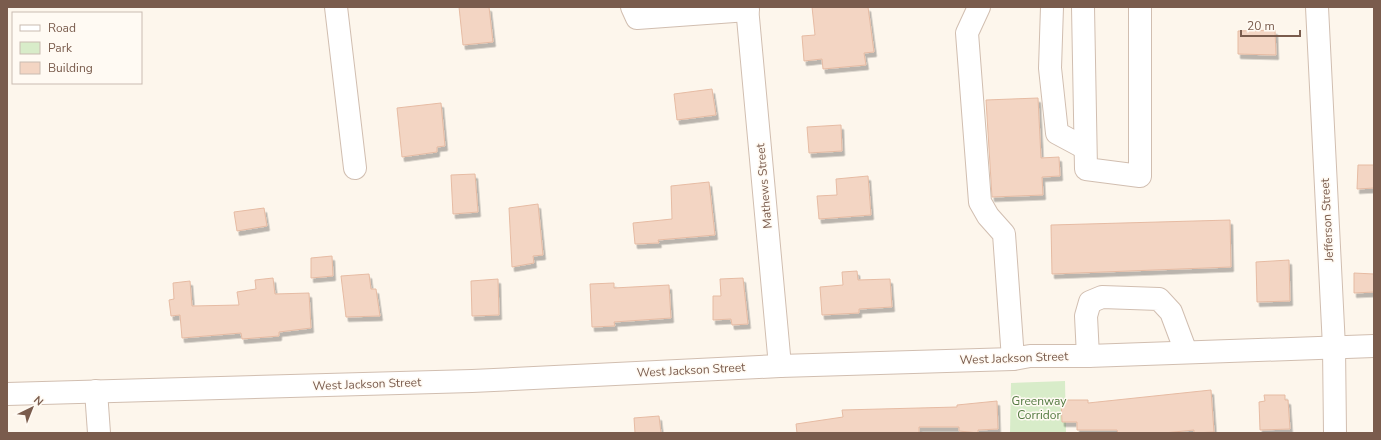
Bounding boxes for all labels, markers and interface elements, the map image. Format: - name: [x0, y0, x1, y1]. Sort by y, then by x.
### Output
- legend: [12, 12, 142, 84]
- scale bar: [1241, 12, 1300, 38]
- text: 20 m: [1247, 18, 1275, 34]
- text: Road: [48, 20, 76, 36]
- text: Park: [48, 40, 73, 56]
- text: Building: [48, 60, 93, 76]
- street label: Mathews Street: [752, 142, 776, 229]
- street label: Jefferson Street: [1317, 177, 1337, 263]
- street label: West Jackson Street: [959, 348, 1069, 368]
- street label: West Jackson Street: [636, 359, 746, 381]
- street label: West Jackson Street: [312, 374, 422, 394]
- north arrow: [12, 388, 52, 428]
- text: N: [30, 393, 47, 409]
- park label: Greenway Corridor: [1012, 393, 1067, 423]

